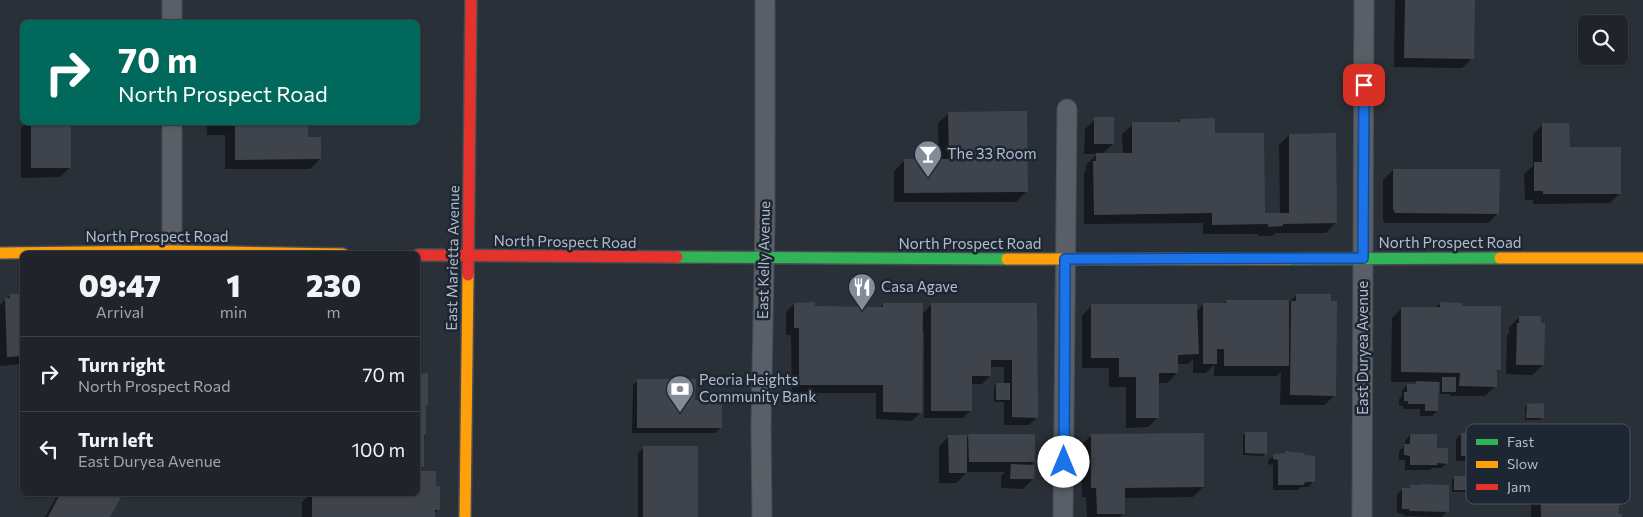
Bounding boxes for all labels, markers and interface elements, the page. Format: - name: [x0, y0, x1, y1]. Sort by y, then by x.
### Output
- map controls: [1578, 15, 1628, 65]
- button: search: [1578, 15, 1628, 65]
- text: 70 m: [118, 37, 198, 80]
- icon: right: [35, 40, 100, 105]
- pin: [1343, 64, 1385, 106]
- icon: arrive: [1350, 71, 1378, 99]
- text: North Prospect Road: [118, 80, 328, 107]
- bar icon: The 33 Room: [913, 139, 943, 178]
- place label: The 33 Room: [947, 144, 1037, 162]
- street label: East Marietta Avenue: [442, 185, 462, 331]
- street label: East Kelly Avenue: [753, 201, 773, 319]
- street label: North Prospect Road: [86, 227, 228, 245]
- street label: North Prospect Road: [493, 231, 637, 251]
- street label: North Prospect Road: [1379, 233, 1521, 251]
- street label: North Prospect Road: [899, 234, 1041, 252]
- text: 09:47: [79, 266, 161, 303]
- text: 1: [226, 266, 240, 303]
- text: 230: [306, 266, 361, 303]
- restaurant icon: Casa Agave: [847, 272, 877, 311]
- place label: Casa Agave: [881, 277, 958, 295]
- street label: East Duryea Avenue: [1353, 281, 1371, 415]
- text: Arrival: [96, 302, 144, 321]
- text: min: [220, 302, 247, 321]
- text: m: [327, 302, 341, 321]
- text: Turn right: [78, 353, 165, 376]
- icon: right: [35, 360, 63, 388]
- text: 70 m: [362, 363, 405, 386]
- place label: Peoria Heights Community Bank: [699, 370, 816, 405]
- bank icon: Peoria Heights Community Bank: [665, 374, 695, 413]
- text: North Prospect Road: [78, 376, 230, 395]
- legend: [1466, 424, 1630, 504]
- text: Turn left: [78, 428, 153, 451]
- text: Fast: [1507, 433, 1534, 450]
- icon: left: [35, 435, 63, 463]
- position arrow: [1037, 435, 1089, 487]
- text: 100 m: [352, 438, 405, 461]
- text: East Duryea Avenue: [78, 451, 221, 470]
- text: Slow: [1507, 455, 1538, 472]
- text: Jam: [1507, 478, 1531, 495]

